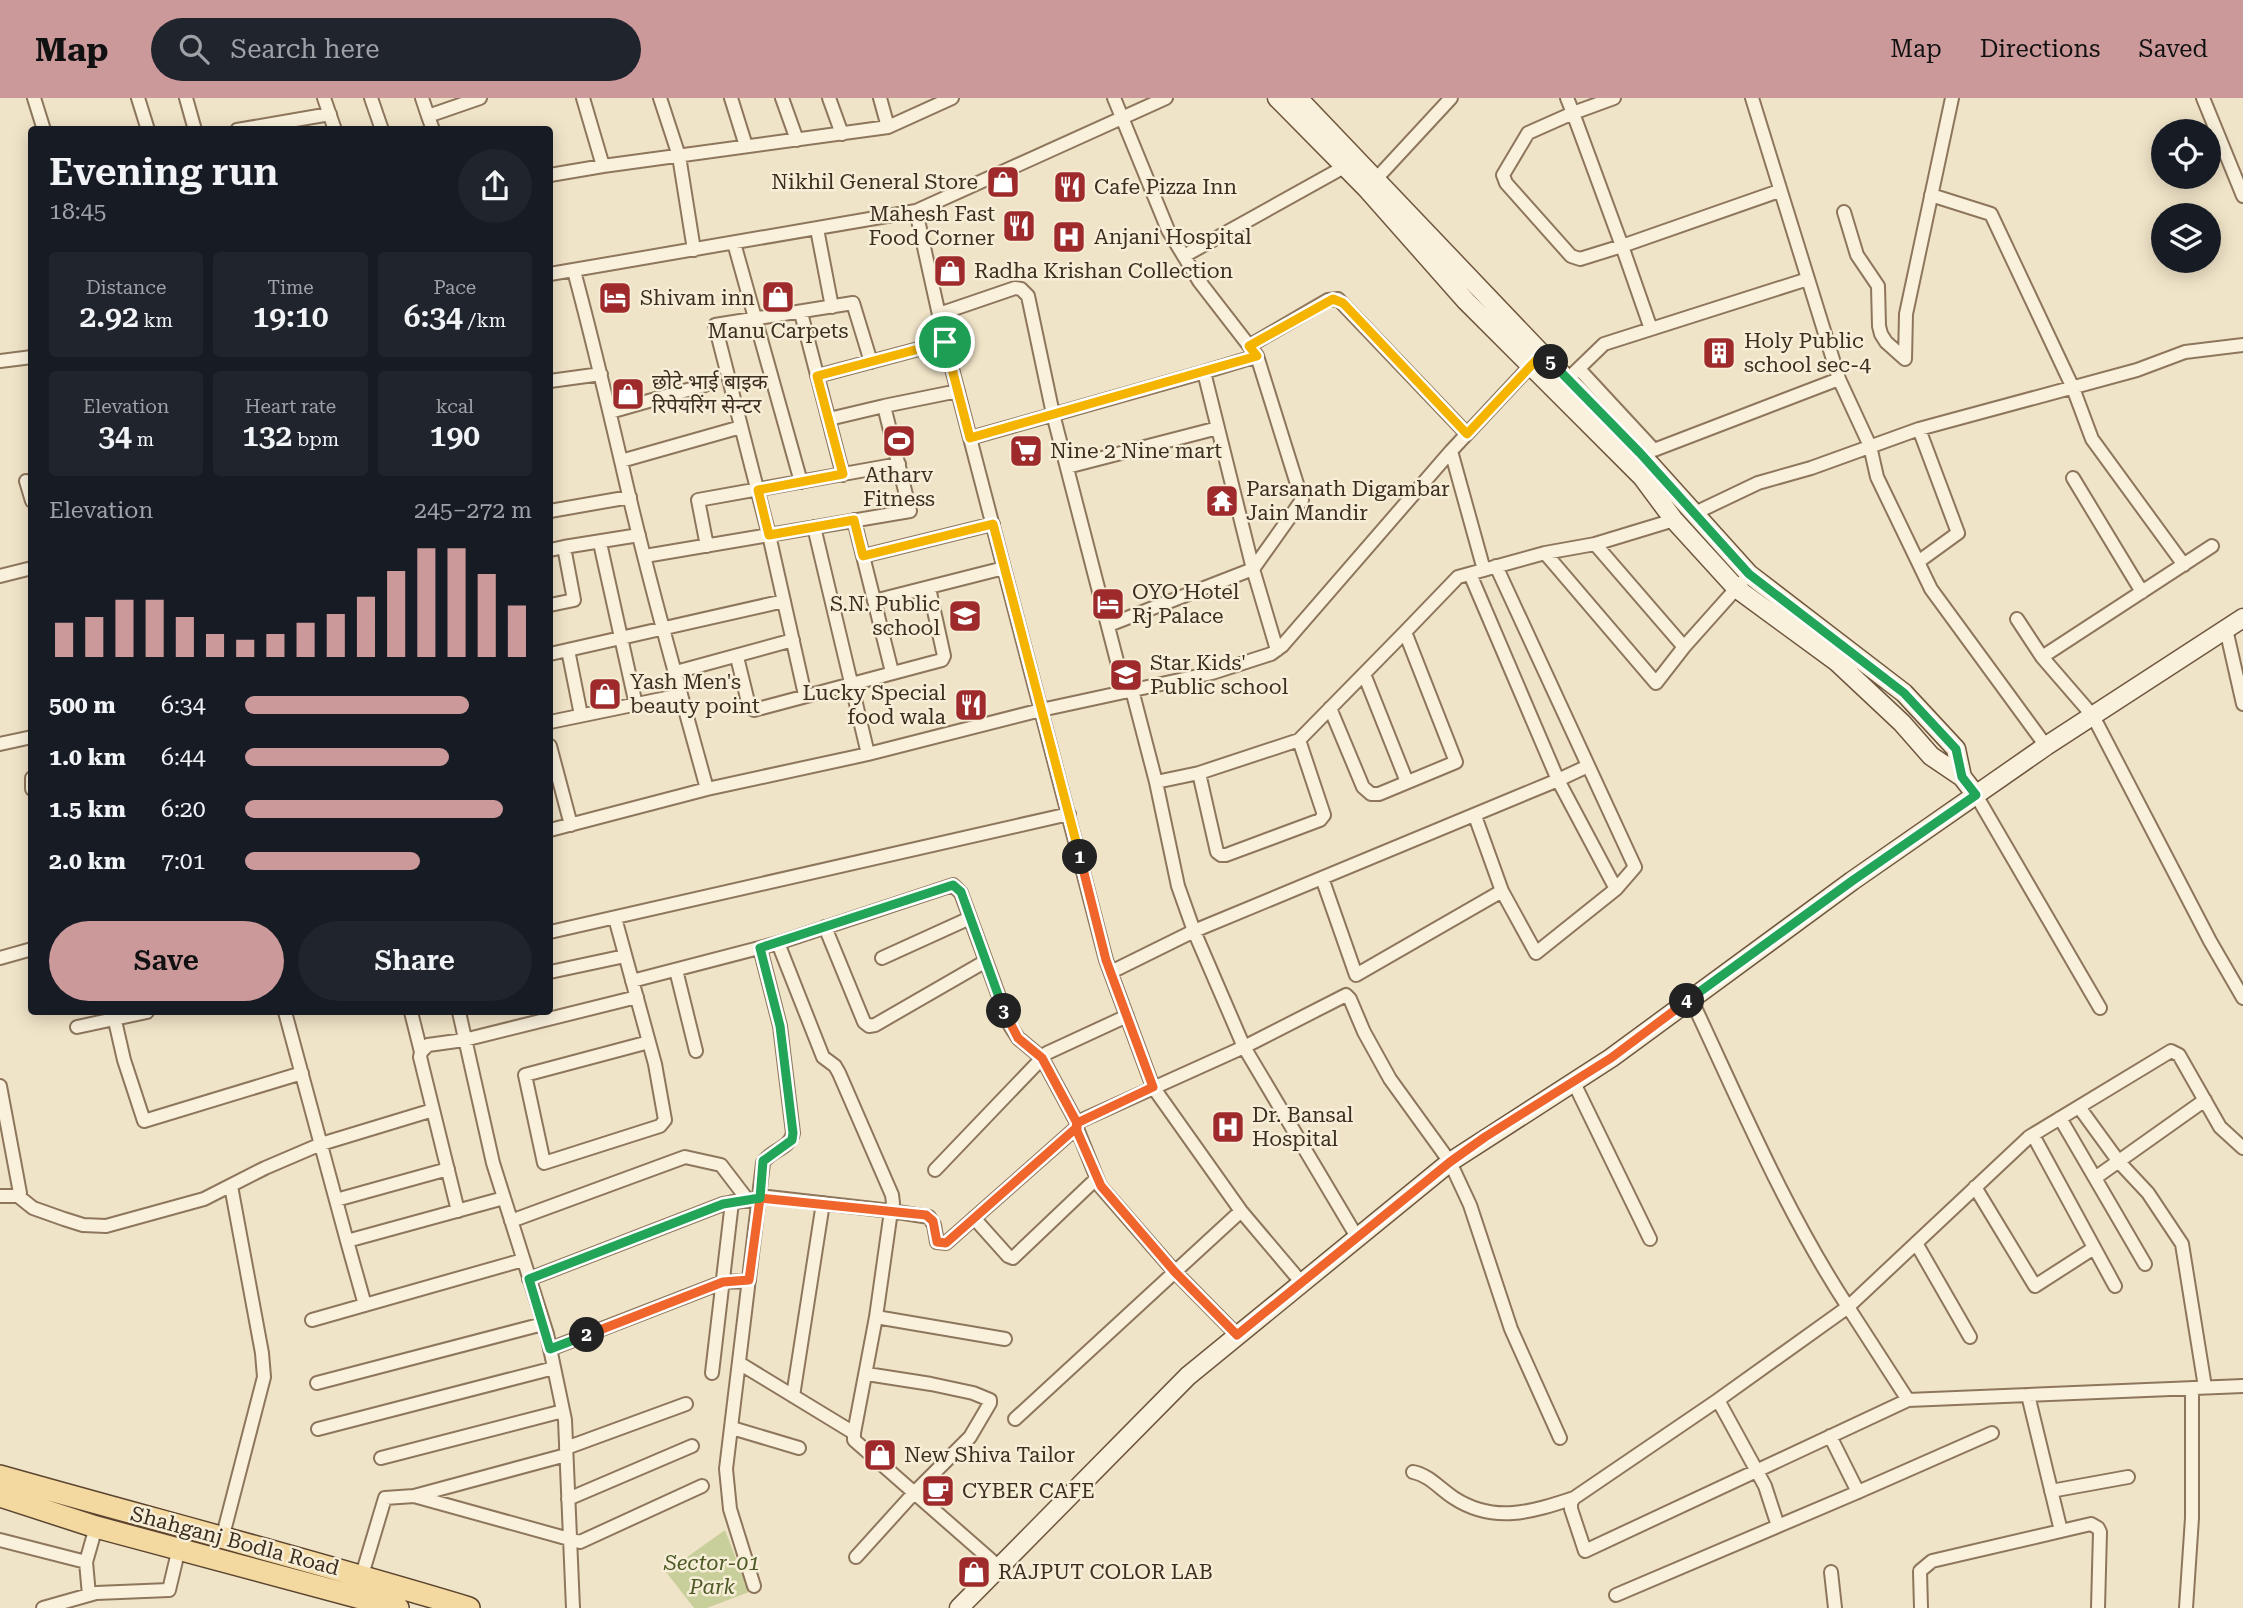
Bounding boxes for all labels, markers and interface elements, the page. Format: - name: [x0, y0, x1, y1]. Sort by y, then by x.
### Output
- search box: [151, 18, 641, 81]
- text: Map: [35, 30, 109, 69]
- icon: search: [175, 30, 213, 68]
- text: Search here: [231, 34, 380, 64]
- text: Map: [1890, 35, 1942, 63]
- text: Directions: [1980, 35, 2100, 63]
- text: Saved: [2138, 35, 2208, 63]
- map controls: [2151, 119, 2221, 273]
- button: locate: [2151, 119, 2221, 189]
- button: share: [458, 149, 532, 223]
- text: Evening run: [49, 150, 278, 194]
- shop icon: Nikhil General Store: [984, 163, 1022, 201]
- restaurant icon: Cafe Pizza Inn: [1051, 168, 1089, 206]
- place label: Nikhil General Store: [771, 170, 978, 194]
- place label: Cafe Pizza Inn: [1094, 175, 1238, 199]
- text: 18:45: [49, 198, 106, 225]
- place label: Mahesh Fast Food Corner: [868, 202, 995, 250]
- button: layers: [2151, 203, 2221, 273]
- restaurant icon: Mahesh Fast Food Corner: [1000, 207, 1038, 245]
- hospital icon: Anjani Hospital: [1050, 218, 1088, 256]
- place label: Anjani Hospital: [1094, 225, 1252, 249]
- shop icon: Radha Krishan Collection: [931, 252, 969, 290]
- place label: Radha Krishan Collection: [974, 259, 1234, 283]
- text: Distance: [86, 276, 166, 299]
- text: Time: [267, 276, 314, 299]
- text: Pace: [433, 276, 476, 299]
- shop icon: Manu Carpets: [759, 278, 797, 316]
- hotel icon: Shivam inn: [596, 279, 634, 317]
- place label: Shivam inn: [640, 286, 755, 310]
- text: 2.92: [79, 299, 139, 334]
- text: 19:10: [252, 299, 329, 334]
- text: 6:34: [404, 299, 463, 334]
- text: km: [139, 309, 173, 332]
- text: /km: [463, 309, 506, 332]
- pin: [915, 312, 975, 372]
- place label: Manu Carpets: [707, 319, 849, 343]
- icon: arrive: [926, 323, 964, 361]
- place label: Holy Public school sec-4: [1744, 329, 1871, 377]
- building icon: Holy Public school sec-4: [1700, 334, 1738, 372]
- pin: 5: [1534, 344, 1568, 380]
- text: 5: [1545, 350, 1556, 373]
- place label: छोटे भाई बाइक रिपेयरिंग सेन्टर: [652, 370, 769, 418]
- shop icon: छोटे भाई बाइक रिपेयरिंग सेन्टर: [609, 375, 647, 413]
- text: Elevation: [83, 395, 169, 418]
- text: Heart rate: [245, 395, 336, 418]
- text: kcal: [436, 395, 474, 418]
- text: 34: [98, 418, 132, 453]
- text: 132: [242, 418, 292, 453]
- text: 190: [430, 418, 480, 453]
- sports icon: Atharv Fitness: [880, 422, 918, 460]
- text: m: [132, 428, 154, 451]
- text: bpm: [292, 428, 339, 451]
- supermarket icon: Nine 2 Nine mart: [1007, 432, 1045, 470]
- place label: Nine 2 Nine mart: [1050, 439, 1222, 463]
- place label: Atharv Fitness: [863, 463, 935, 511]
- place label: Parsanath Digambar Jain Mandir: [1246, 477, 1450, 525]
- temple icon: Parsanath Digambar Jain Mandir: [1203, 482, 1241, 520]
- text: Elevation: [49, 497, 153, 524]
- text: 245–272 m: [414, 497, 532, 524]
- place label: OYO Hotel Rj Palace: [1132, 580, 1240, 628]
- hotel icon: OYO Hotel Rj Palace: [1089, 585, 1127, 623]
- place label: S.N. Public school: [830, 592, 941, 640]
- school or university icon: S.N. Public school: [946, 597, 984, 635]
- place label: Star Kids' Public school: [1150, 651, 1289, 699]
- school or university icon: Star Kids' Public school: [1107, 656, 1145, 694]
- place label: Yash Men's beauty point: [630, 670, 760, 718]
- shop icon: Yash Men's beauty point: [586, 675, 624, 713]
- place label: Lucky Special food wala: [803, 681, 947, 729]
- restaurant icon: Lucky Special food wala: [952, 686, 990, 724]
- text: 500 m: [49, 692, 116, 719]
- text: 6:34: [161, 692, 206, 719]
- text: 1.0 km: [49, 744, 126, 771]
- text: 6:44: [161, 744, 206, 771]
- text: 1.5 km: [49, 796, 126, 823]
- text: 6:20: [161, 796, 206, 823]
- pin: 1: [1062, 840, 1098, 874]
- text: 1: [1074, 845, 1085, 868]
- text: 2.0 km: [49, 848, 126, 875]
- text: 7:01: [161, 848, 206, 875]
- button: Save: [49, 921, 284, 1001]
- button: Share: [298, 921, 532, 1001]
- pin: 4: [1670, 984, 1704, 1018]
- text: 4: [1681, 989, 1692, 1012]
- pin: 3: [986, 993, 1021, 1028]
- text: 3: [998, 999, 1009, 1022]
- place label: Dr. Bansal Hospital: [1252, 1103, 1354, 1151]
- hospital icon: Dr. Bansal Hospital: [1209, 1108, 1247, 1146]
- pin: 2: [570, 1318, 604, 1352]
- text: 2: [581, 1323, 592, 1346]
- shop icon: New Shiva Tailor: [861, 1436, 899, 1474]
- place label: New Shiva Tailor: [904, 1443, 1076, 1467]
- cafe icon: CYBER CAFE: [919, 1472, 957, 1510]
- place label: CYBER CAFE: [962, 1479, 1095, 1503]
- street label: Shahganj Bodla Road: [128, 1502, 342, 1581]
- park label: Sector-01 Park: [663, 1551, 760, 1599]
- shop icon: RAJPUT COLOR LAB: [955, 1553, 993, 1591]
- place label: RAJPUT COLOR LAB: [998, 1560, 1213, 1584]

